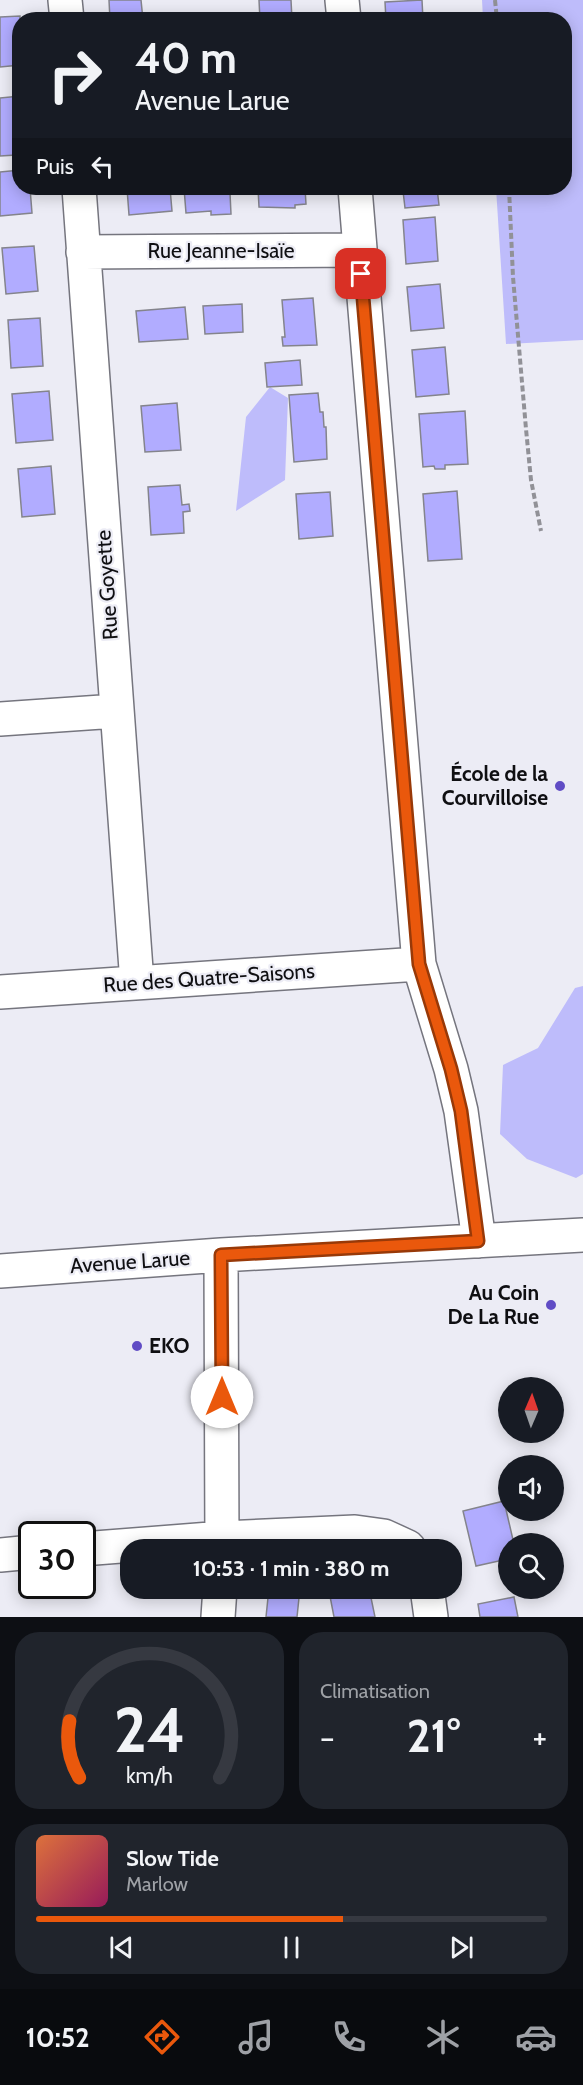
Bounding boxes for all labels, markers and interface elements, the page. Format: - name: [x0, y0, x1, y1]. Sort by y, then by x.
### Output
- text: 40 m: [135, 32, 237, 84]
- icon: right: [36, 36, 114, 114]
- text: Avenue Larue: [135, 84, 290, 117]
- icon: left: [86, 150, 119, 183]
- text: Puis: [36, 153, 74, 180]
- street label: Rue Jeanne-Isaïe: [147, 238, 295, 263]
- pin: [335, 248, 386, 299]
- icon: arrive: [344, 257, 377, 290]
- street label: Rue Goyette: [90, 529, 123, 641]
- place label: École de la Courvilloise: [442, 761, 549, 810]
- marker: École de la Courvilloise: [553, 779, 567, 793]
- street label: Rue des Quatre-Saisons: [102, 958, 316, 997]
- street label: Avenue Larue: [69, 1245, 191, 1278]
- place label: Au Coin De La Rue: [448, 1280, 539, 1329]
- marker: Au Coin De La Rue: [544, 1298, 558, 1312]
- place label: EKO: [149, 1333, 190, 1358]
- marker: EKO: [130, 1339, 144, 1353]
- position arrow: [190, 1365, 254, 1429]
- north arrow: [498, 1377, 564, 1443]
- map controls: [498, 1377, 564, 1599]
- button: sound: [498, 1455, 564, 1521]
- speed limit sign: 30: [18, 1521, 96, 1599]
- button: search: [498, 1533, 564, 1599]
- text: 10:53 · 1 min · 380 m: [193, 1555, 389, 1582]
- text: Climatisation: [320, 1679, 430, 1703]
- text: 24: [114, 1692, 185, 1768]
- text: 21°: [407, 1709, 460, 1763]
- text: −: [320, 1717, 335, 1757]
- text: +: [532, 1717, 547, 1757]
- text: km/h: [126, 1762, 173, 1788]
- text: Slow Tide: [126, 1845, 219, 1872]
- text: Marlow: [126, 1872, 188, 1896]
- icon: previous: [105, 1931, 138, 1964]
- icon: pause: [275, 1931, 308, 1964]
- icon: next: [445, 1931, 478, 1964]
- icon: directions: [141, 2016, 183, 2058]
- icon: music: [235, 2016, 277, 2058]
- icon: phone: [328, 2016, 370, 2058]
- icon: climate: [422, 2016, 464, 2058]
- icon: car: [515, 2016, 557, 2058]
- text: 10:52: [26, 2021, 90, 2054]

